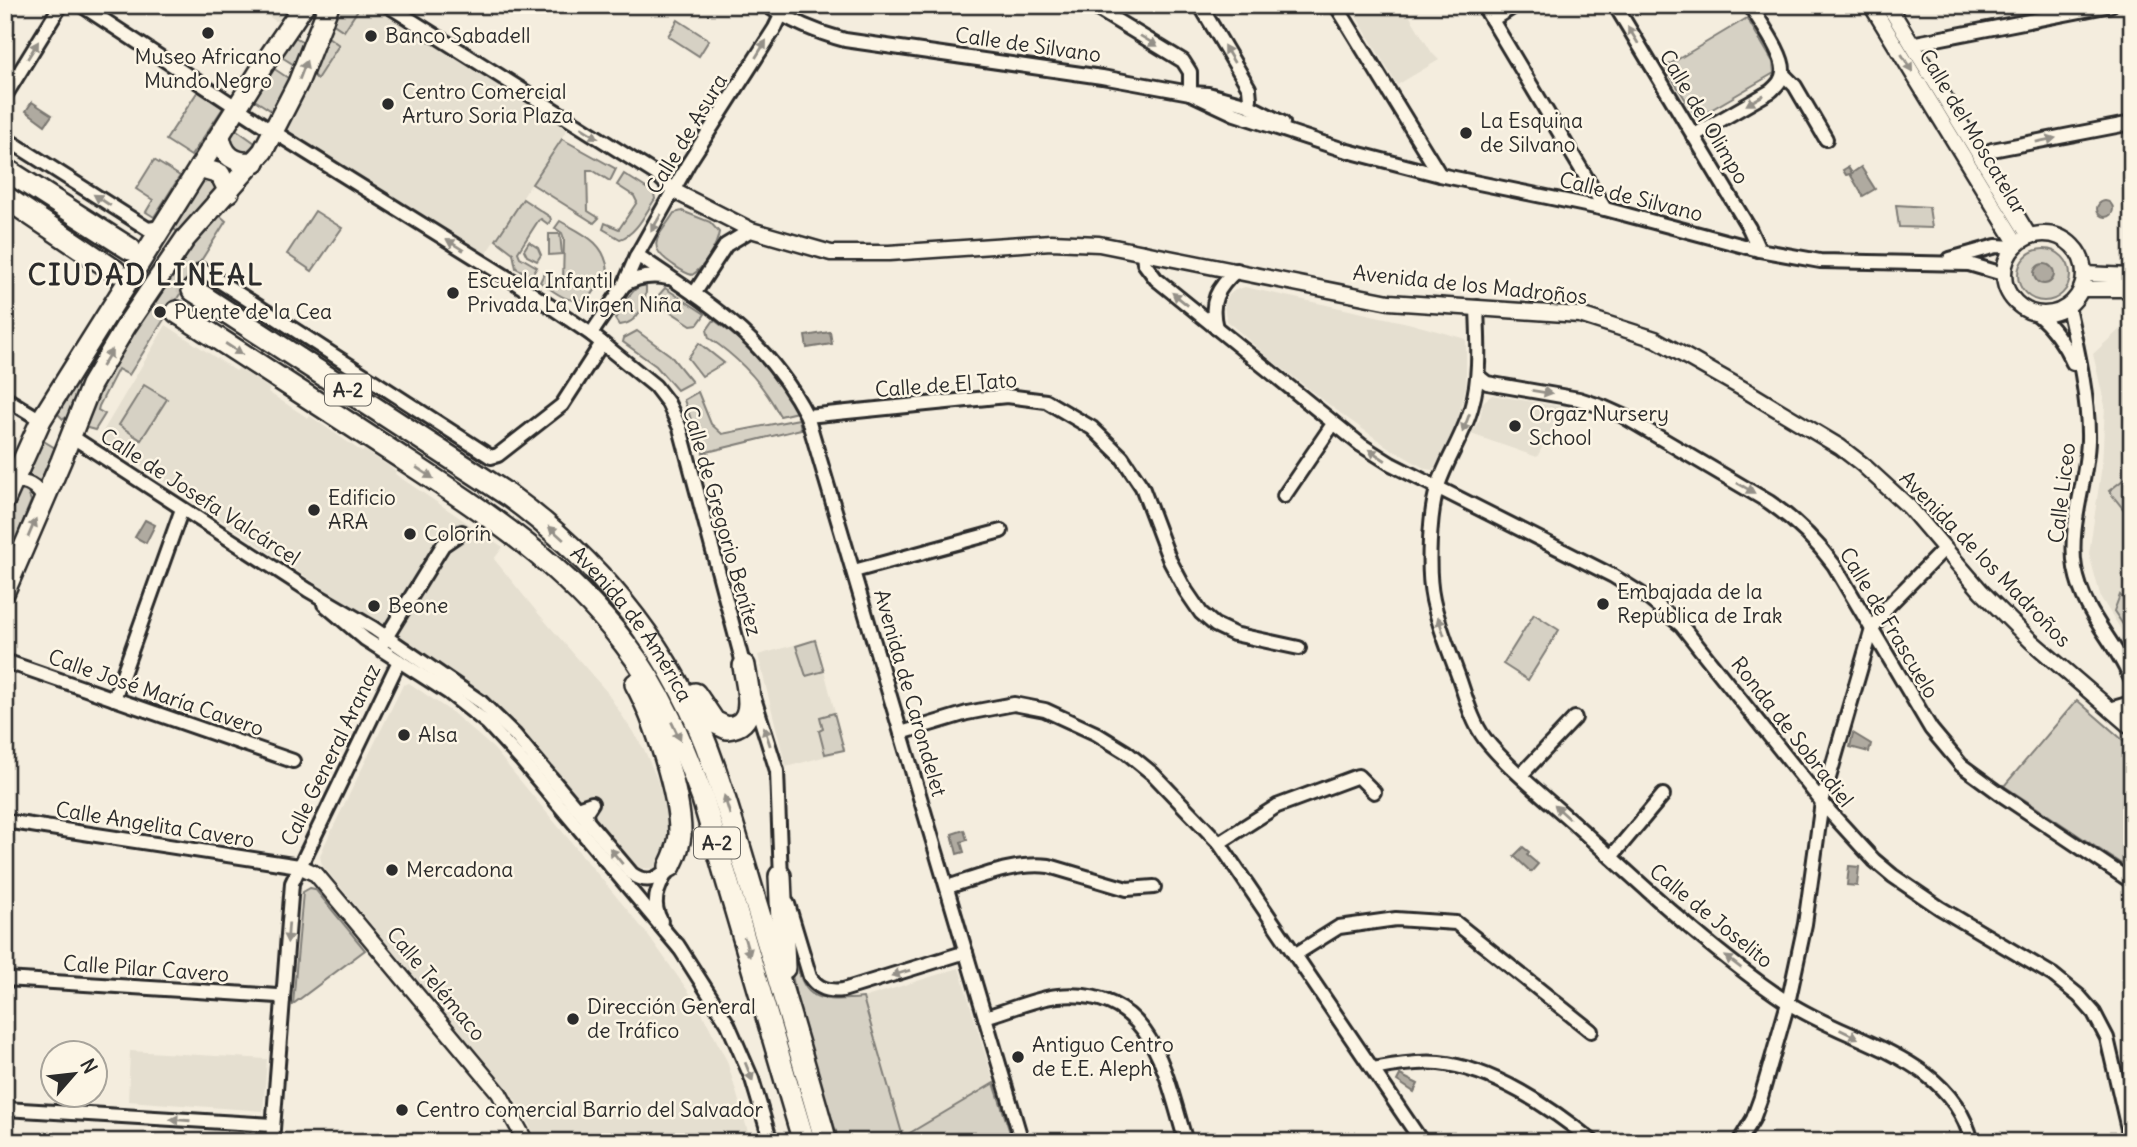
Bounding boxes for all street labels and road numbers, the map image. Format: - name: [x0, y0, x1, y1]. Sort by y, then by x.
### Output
- street label: Calle de Silvano: [953, 21, 1103, 68]
- street label: Calle del Olimpo: [1654, 44, 1755, 189]
- street label: Calle del Moscatelar: [1913, 44, 2034, 220]
- street label: Calle de Asura: [640, 69, 733, 199]
- street label: Calle de Silvano: [1557, 166, 1706, 227]
- street label: Avenida de los Madroños: [1352, 259, 1589, 310]
- street label: Calle de El Tato: [874, 366, 1018, 403]
- road number: A-2: [325, 374, 371, 406]
- street label: Calle de Gregorio Benítez: [677, 403, 768, 639]
- street label: Calle de Josefa Valcárcel: [95, 422, 305, 571]
- street label: Calle Liceo: [2042, 441, 2081, 545]
- street label: Avenida de los Madroños: [1894, 465, 2077, 653]
- street label: Avenida de América: [565, 540, 699, 706]
- street label: Calle de Frascuelo: [1834, 542, 1945, 703]
- street label: Avenida de Carondelet: [868, 586, 953, 800]
- street label: Calle José María Cavero: [45, 643, 267, 742]
- street label: Ronda de Sobradiel: [1725, 651, 1859, 812]
- street label: Calle General Aranaz: [275, 659, 386, 850]
- street label: Calle Angelita Cavero: [54, 795, 256, 854]
- road number: A-2: [694, 828, 740, 858]
- street label: Calle de Joselito: [1644, 857, 1779, 974]
- street label: Calle Telémaco: [381, 921, 492, 1046]
- street label: Calle Pilar Cavero: [62, 949, 230, 988]

